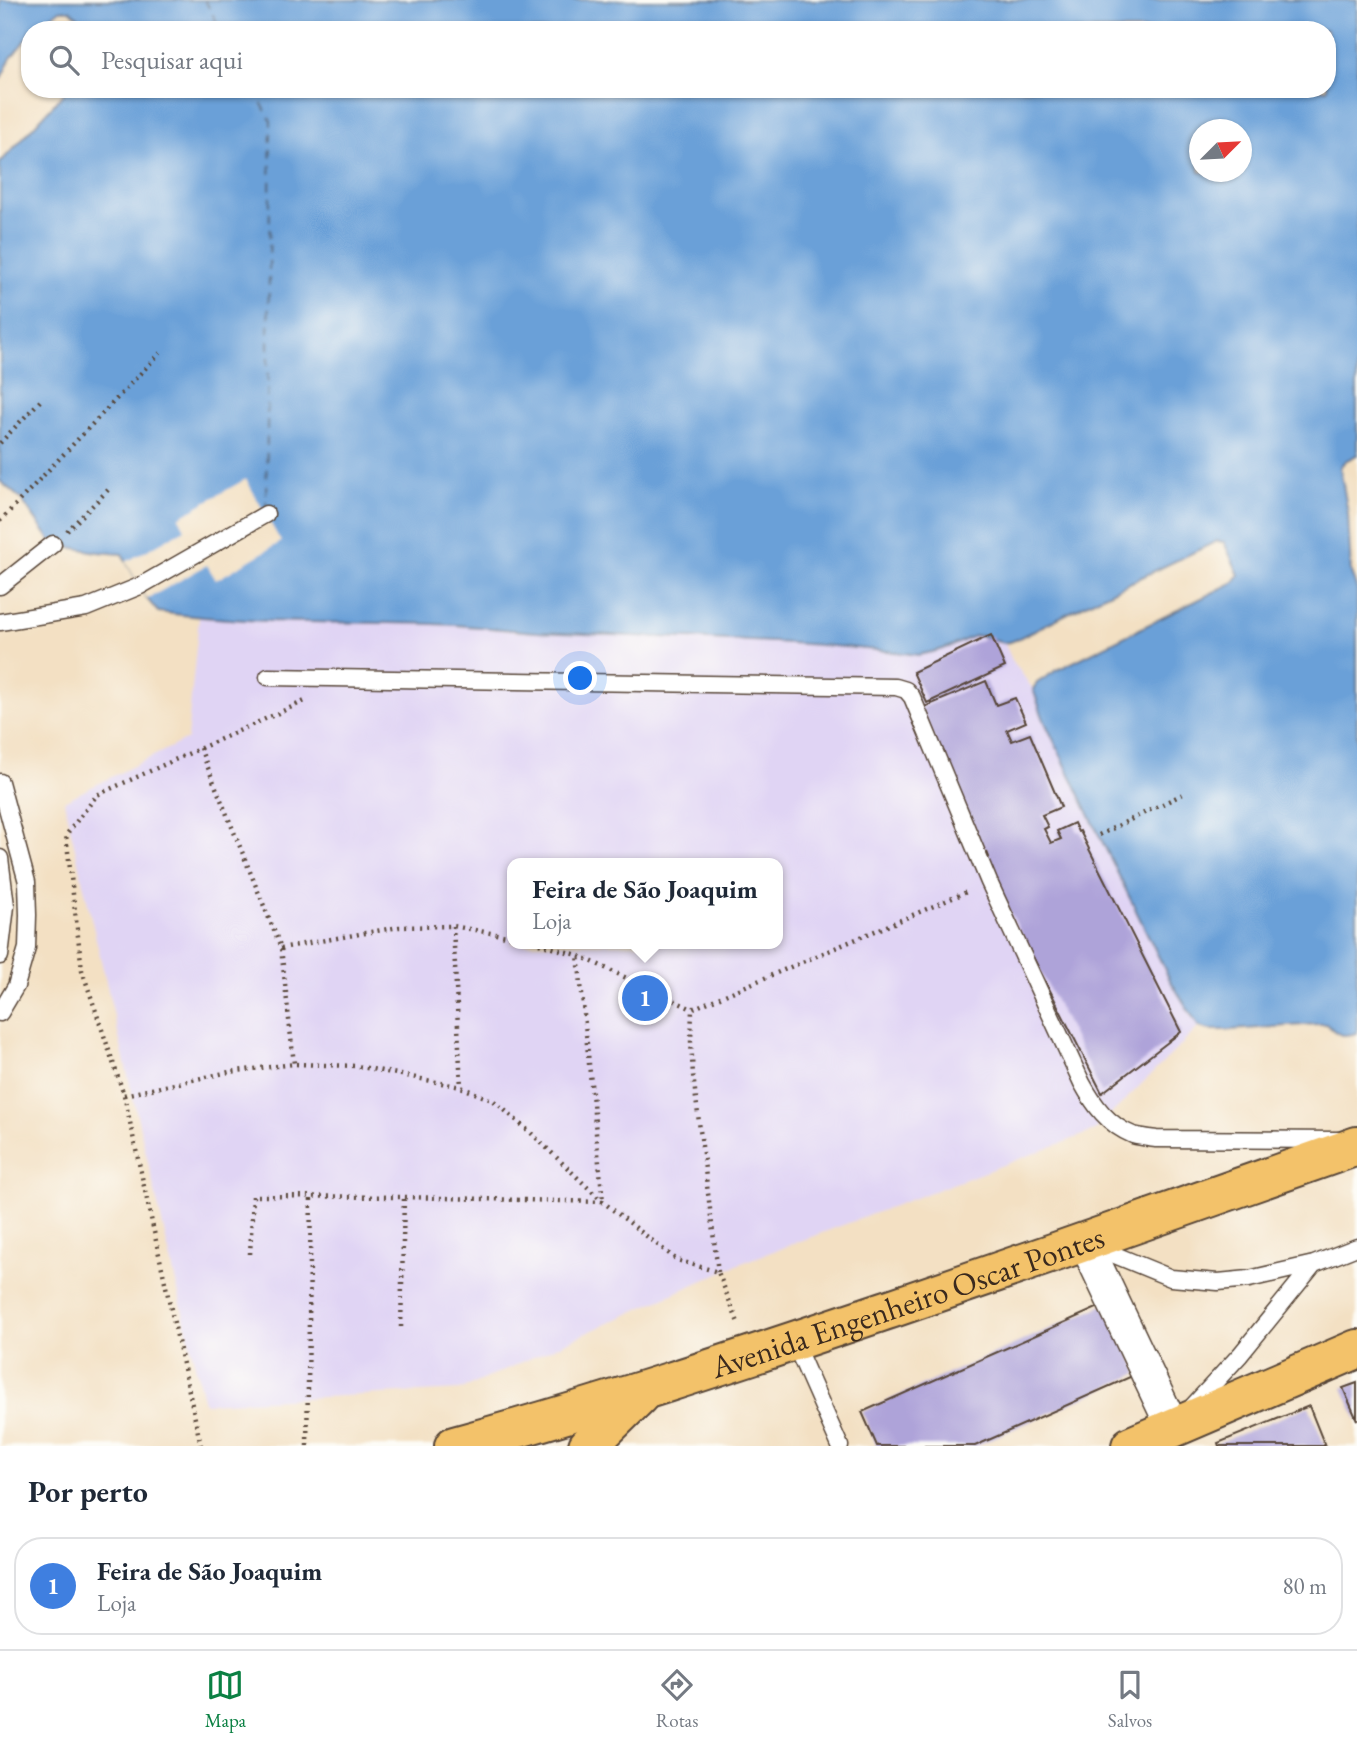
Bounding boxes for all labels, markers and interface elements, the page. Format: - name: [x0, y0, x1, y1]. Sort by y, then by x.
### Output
- search box: [21, 21, 1336, 98]
- icon: search: [45, 41, 83, 79]
- text: Pesquisar aqui: [101, 43, 243, 77]
- north arrow: [1189, 119, 1252, 182]
- your location: [563, 661, 597, 695]
- popup: [507, 858, 783, 949]
- text: Feira de São Joaquim: [532, 872, 758, 906]
- text: Loja: [532, 906, 572, 936]
- pin: 1: [622, 972, 668, 1024]
- street label: Avenida Engenheiro Oscar Pontes: [705, 1216, 1110, 1388]
- text: Por perto: [28, 1472, 148, 1511]
- text: Feira de São Joaquim: [97, 1554, 322, 1588]
- text: 1: [47, 1571, 59, 1601]
- text: 80 m: [1282, 1571, 1327, 1601]
- text: Loja: [97, 1588, 136, 1618]
- tab: Mapa: [205, 1666, 246, 1733]
- tab: Rotas: [656, 1666, 698, 1733]
- tab: Salvos: [1108, 1666, 1152, 1733]

